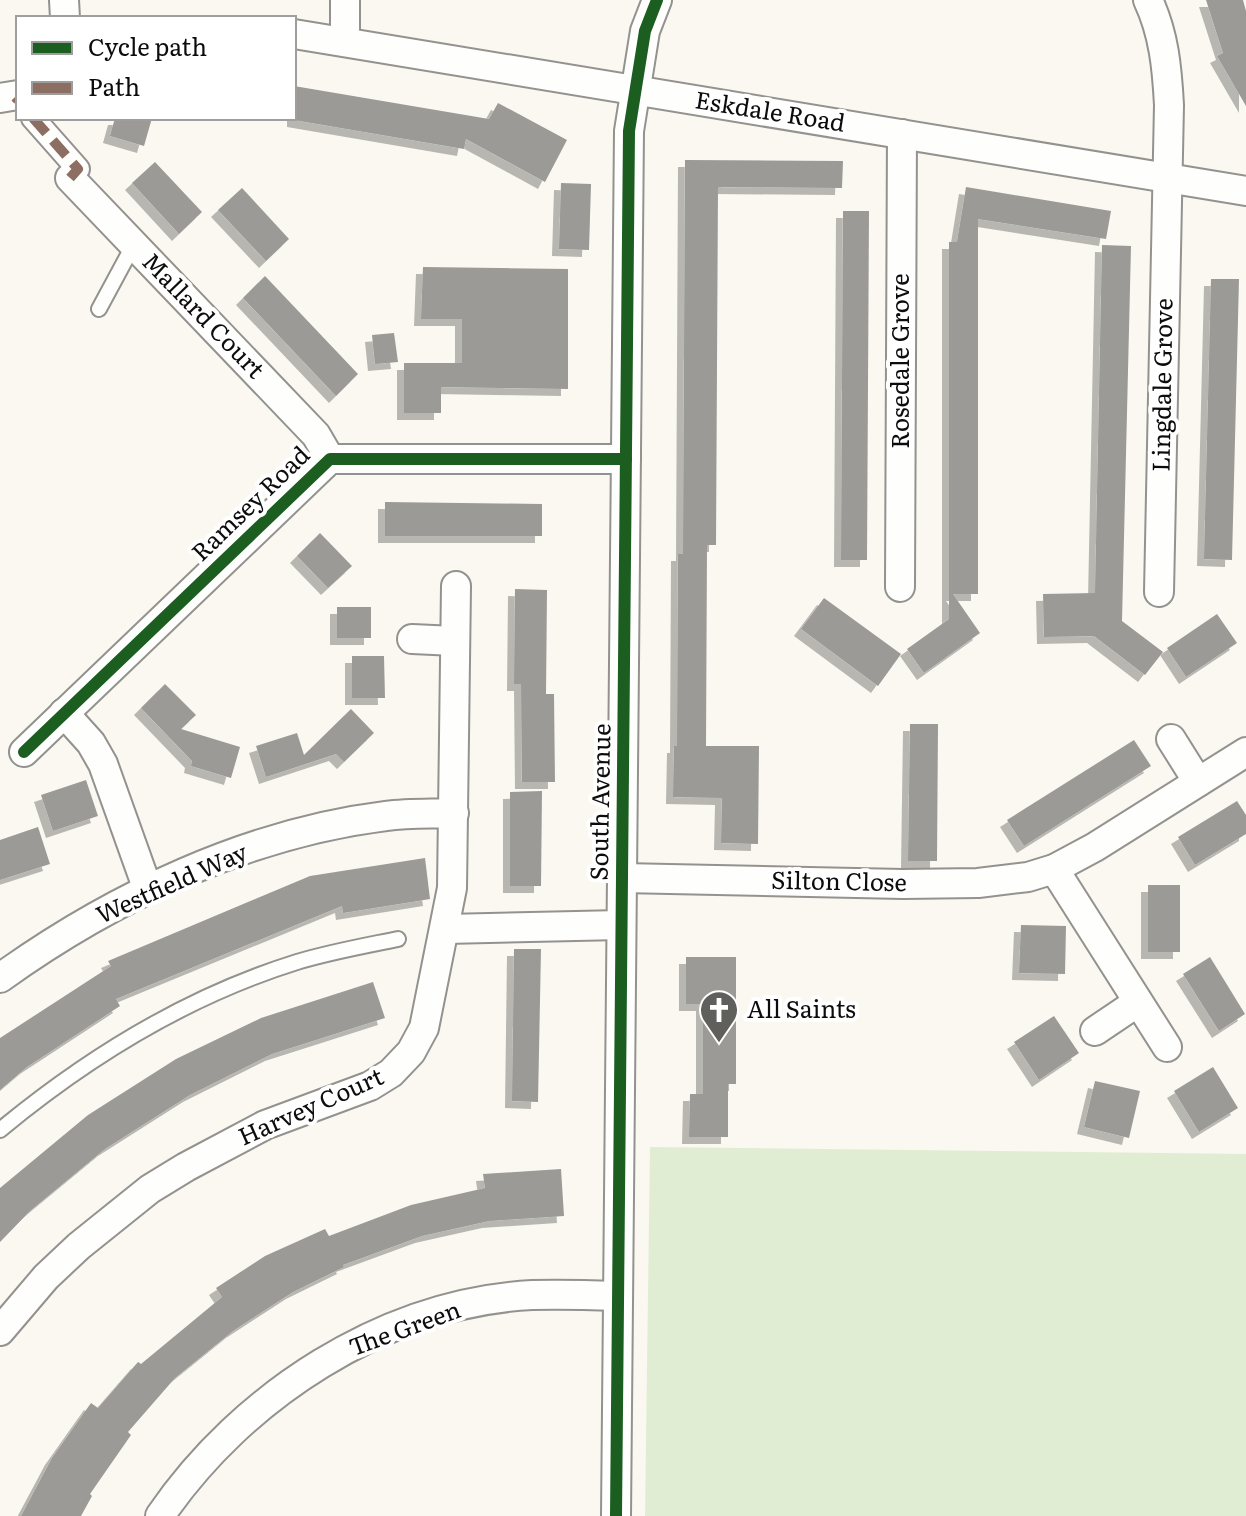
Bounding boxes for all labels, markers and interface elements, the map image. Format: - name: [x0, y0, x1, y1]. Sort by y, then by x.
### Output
- legend: [16, 16, 296, 120]
- text: Cycle path: [88, 28, 207, 63]
- text: Path: [88, 68, 140, 103]
- street label: Eskdale Road: [693, 80, 848, 139]
- street label: Mallard Court: [136, 244, 274, 385]
- street label: Rosedale Grove: [881, 273, 916, 449]
- street label: Lingdale Grove: [1141, 298, 1180, 472]
- street label: Ramsey Road: [182, 436, 317, 568]
- street label: South Avenue: [580, 723, 617, 881]
- street label: Westfield Way: [90, 833, 252, 931]
- street label: Silton Close: [771, 861, 907, 898]
- church icon: All Saints: [698, 989, 740, 1044]
- place label: All Saints: [747, 990, 856, 1025]
- street label: Harvey Court: [232, 1057, 388, 1152]
- street label: The Green: [343, 1290, 465, 1363]

